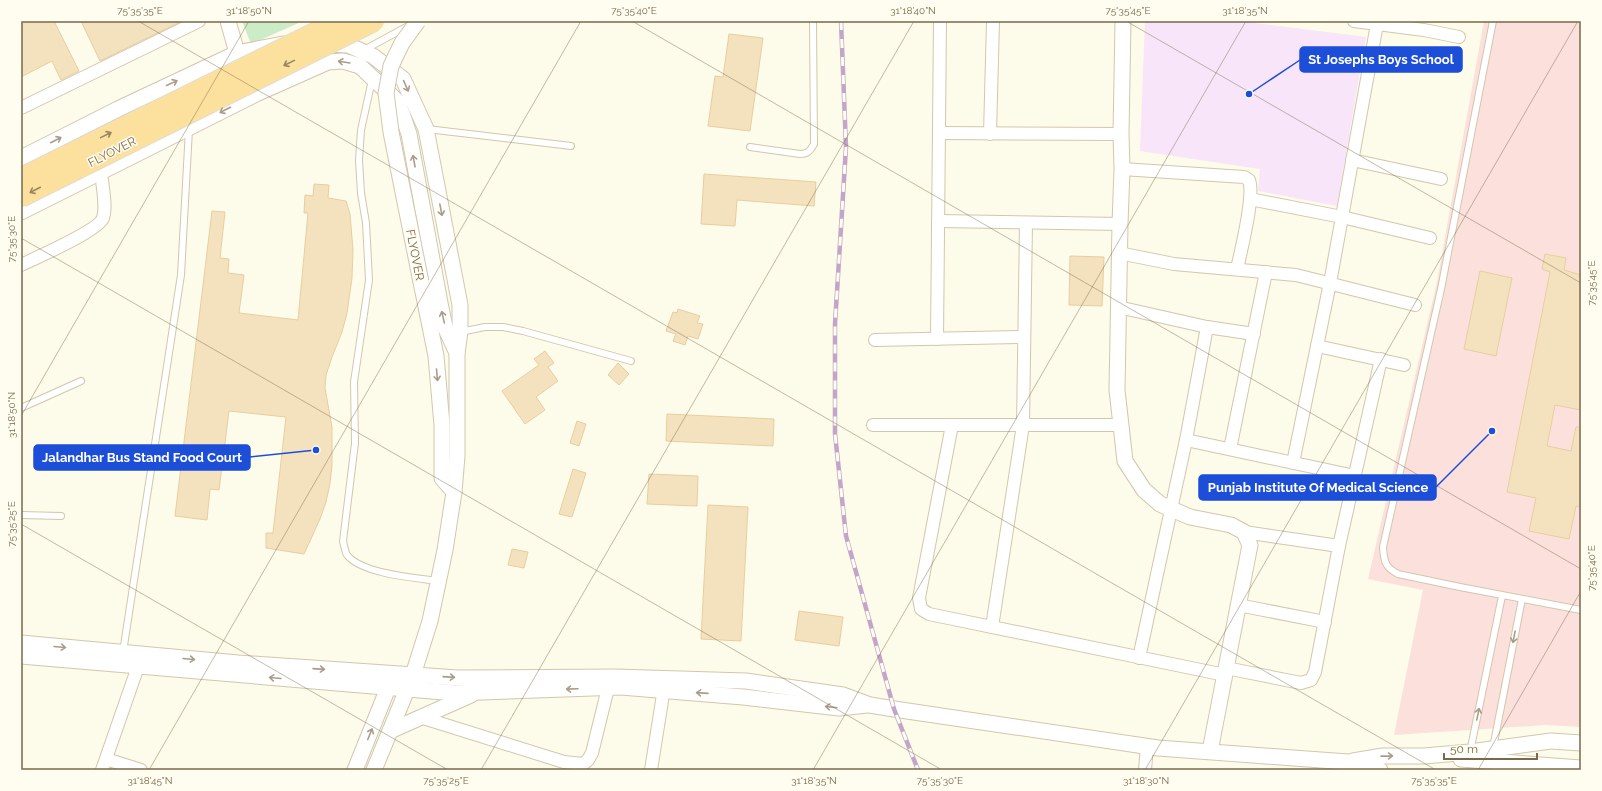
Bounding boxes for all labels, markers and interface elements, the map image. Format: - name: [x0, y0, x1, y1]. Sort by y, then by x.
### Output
- text: 75°35'35"E: [117, 5, 163, 16]
- text: 31°18'50"N: [226, 5, 272, 16]
- text: 75°35'40"E: [611, 5, 657, 16]
- text: 31°18'40"N: [890, 5, 936, 16]
- text: 75°35'45"E: [1105, 5, 1151, 16]
- text: 31°18'35"N: [1222, 5, 1268, 16]
- callout: St Josephs Boys School: [1300, 47, 1462, 72]
- text: St Josephs Boys School: [1308, 52, 1455, 67]
- one-way arrow: [338, 58, 351, 66]
- one-way arrow: [283, 60, 295, 67]
- one-way arrow: [166, 79, 178, 86]
- one-way arrow: [403, 79, 410, 91]
- one-way arrow: [219, 106, 231, 114]
- one-way arrow: [100, 131, 112, 139]
- street label: FLYOVER: [86, 134, 138, 170]
- one-way arrow: [50, 136, 62, 144]
- one-way arrow: [410, 155, 418, 168]
- one-way arrow: [29, 187, 41, 194]
- one-way arrow: [438, 203, 446, 216]
- text: 75°35'30"E: [6, 216, 17, 262]
- street label: FLYOVER: [403, 228, 427, 282]
- text: 75°35'45"E: [1586, 260, 1597, 306]
- one-way arrow: [438, 310, 446, 323]
- one-way arrow: [434, 368, 441, 381]
- text: 31°18'50"N: [6, 392, 17, 438]
- callout: Jalandhar Bus Stand Food Court: [34, 445, 250, 470]
- text: Jalandhar Bus Stand Food Court: [42, 450, 242, 465]
- callout: Punjab Institute Of Medical Science: [1199, 475, 1436, 500]
- text: Punjab Institute Of Medical Science: [1208, 480, 1428, 495]
- text: 75°35'25"E: [6, 501, 17, 547]
- text: 75°35'40"E: [1586, 545, 1597, 591]
- one-way arrow: [1510, 630, 1518, 643]
- one-way arrow: [53, 643, 66, 650]
- one-way arrow: [182, 655, 195, 663]
- one-way arrow: [312, 665, 325, 672]
- one-way arrow: [269, 674, 282, 682]
- one-way arrow: [442, 674, 455, 681]
- one-way arrow: [566, 685, 579, 693]
- one-way arrow: [696, 690, 709, 697]
- one-way arrow: [825, 703, 838, 711]
- one-way arrow: [1474, 707, 1482, 720]
- one-way arrow: [367, 728, 375, 740]
- scale bar: [1444, 735, 1537, 761]
- text: 50 m: [1450, 742, 1478, 756]
- one-way arrow: [1380, 752, 1393, 760]
- text: 31°18'45"N: [127, 775, 173, 786]
- text: 75°35'25"E: [423, 775, 469, 786]
- text: 31°18'35"N: [791, 775, 837, 786]
- text: 75°35'30"E: [917, 775, 963, 786]
- text: 31°18'30"N: [1123, 775, 1169, 786]
- text: 75°35'35"E: [1411, 775, 1457, 786]

